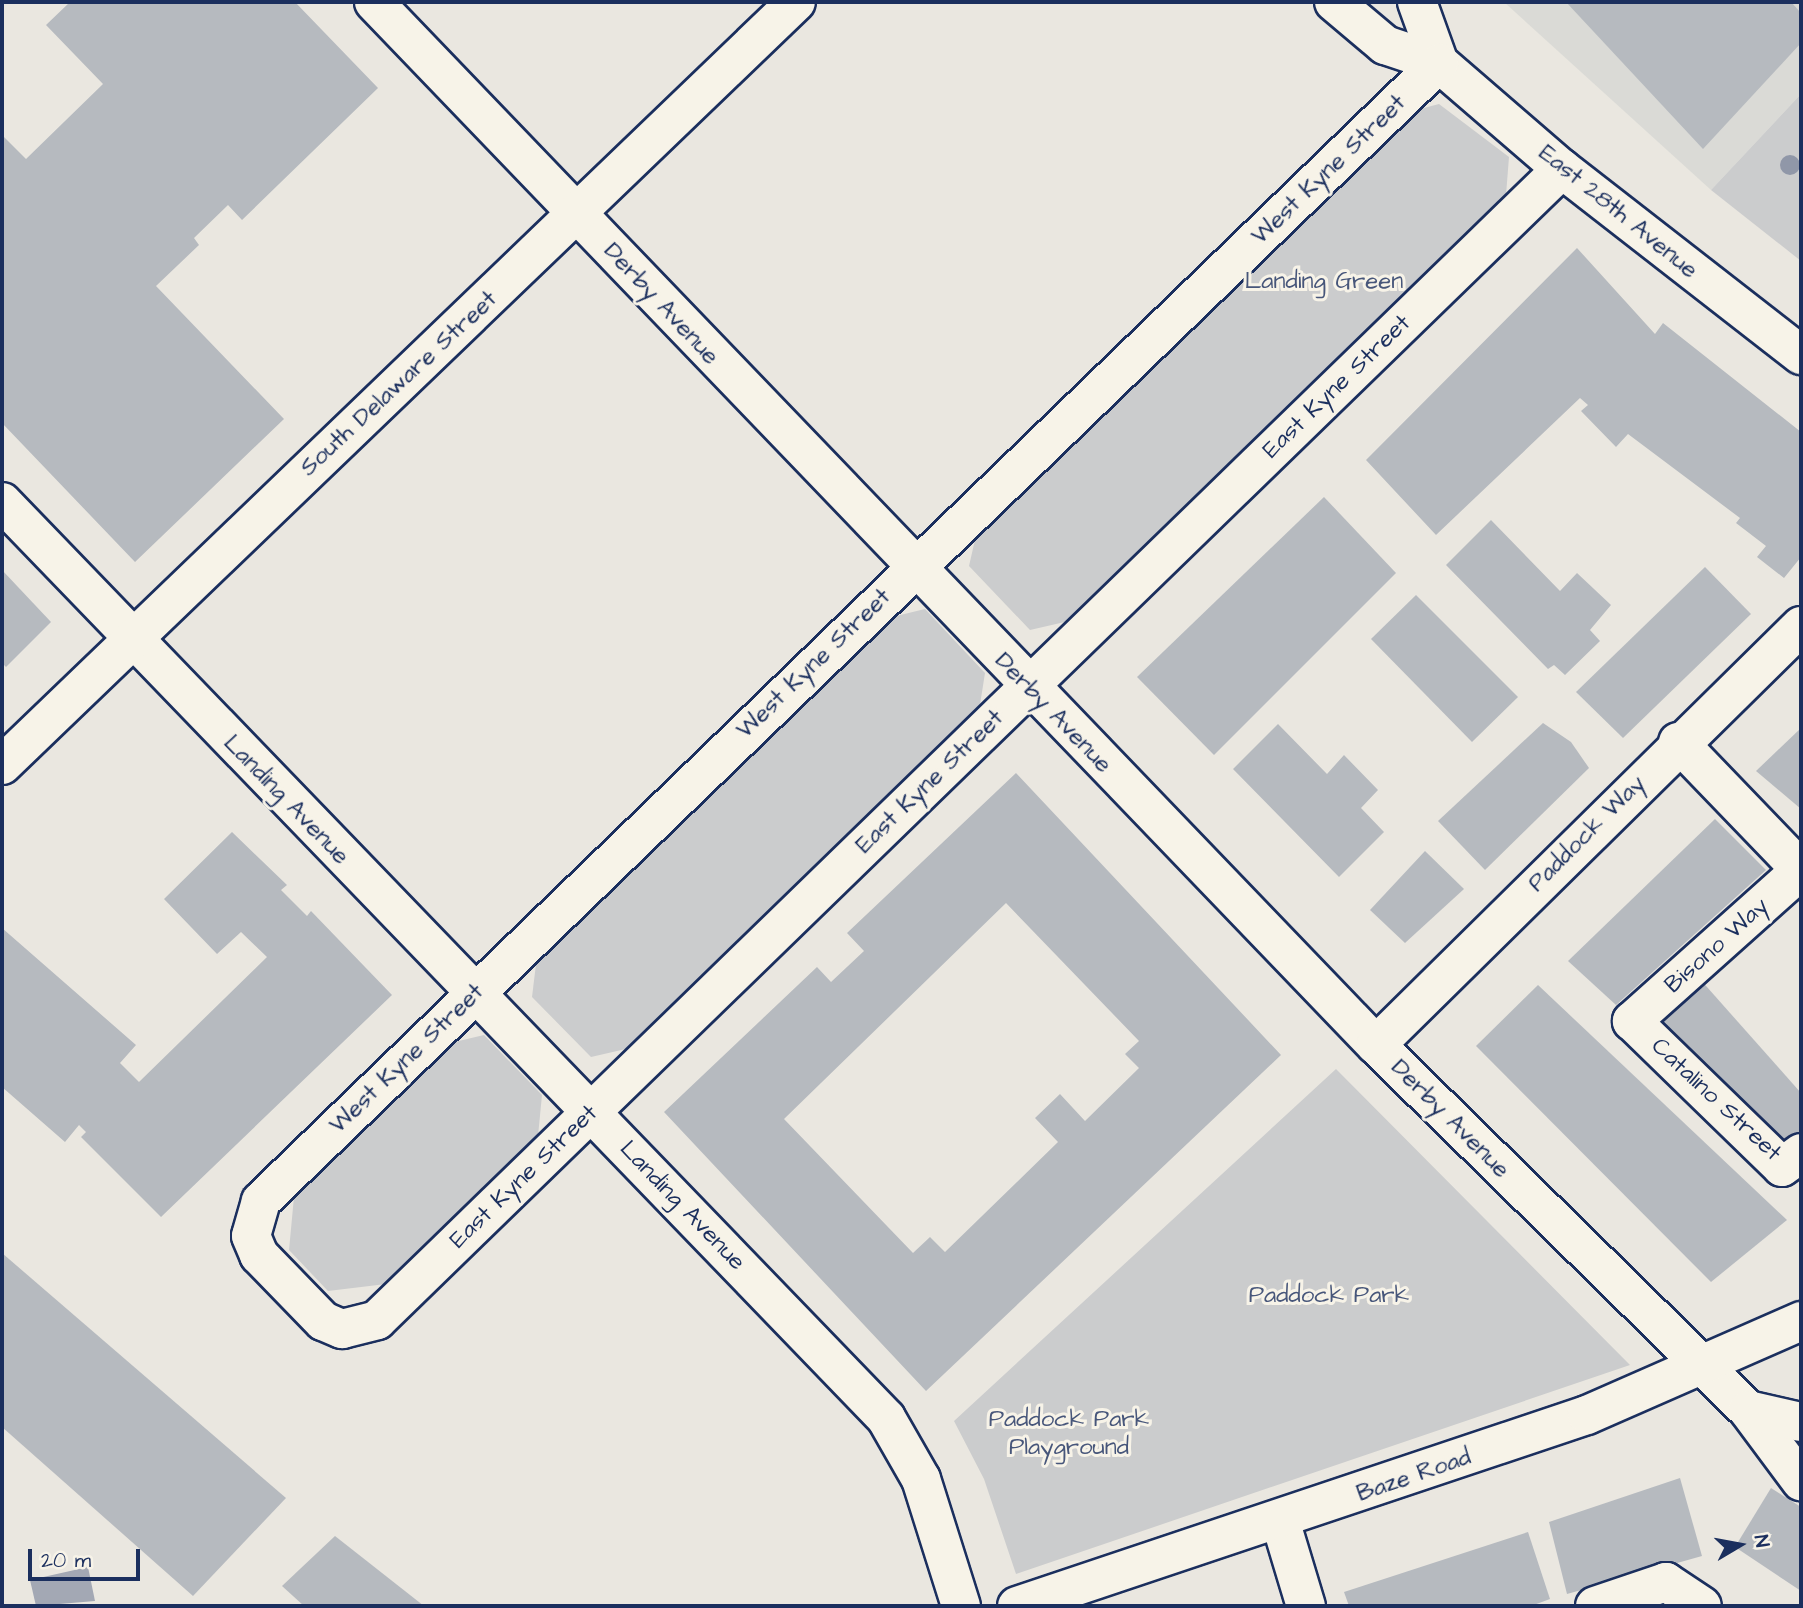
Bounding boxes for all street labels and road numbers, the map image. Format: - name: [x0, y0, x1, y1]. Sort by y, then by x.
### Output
- street label: West Kyne Street: [1246, 89, 1412, 251]
- street label: East 28th Avenue: [1533, 139, 1703, 285]
- street label: Derby Avenue: [597, 237, 725, 371]
- street label: South Delaware Street: [295, 285, 503, 483]
- street label: East Kyne Street: [1257, 309, 1417, 465]
- street label: West Kyne Street: [731, 583, 897, 745]
- street label: Derby Avenue: [988, 647, 1118, 779]
- street label: East Kyne Street: [850, 704, 1010, 860]
- street label: Landing Avenue: [217, 729, 355, 871]
- street label: Paddock Way: [1523, 770, 1651, 898]
- street label: Bisono Way: [1659, 892, 1775, 1000]
- street label: West Kyne Street: [324, 978, 490, 1140]
- street label: Catalino Street: [1645, 1032, 1787, 1168]
- street label: Derby Avenue: [1385, 1054, 1515, 1184]
- street label: East Kyne Street: [444, 1099, 604, 1255]
- street label: Landing Avenue: [613, 1135, 751, 1277]
- street label: Baze Road: [1353, 1443, 1475, 1509]

